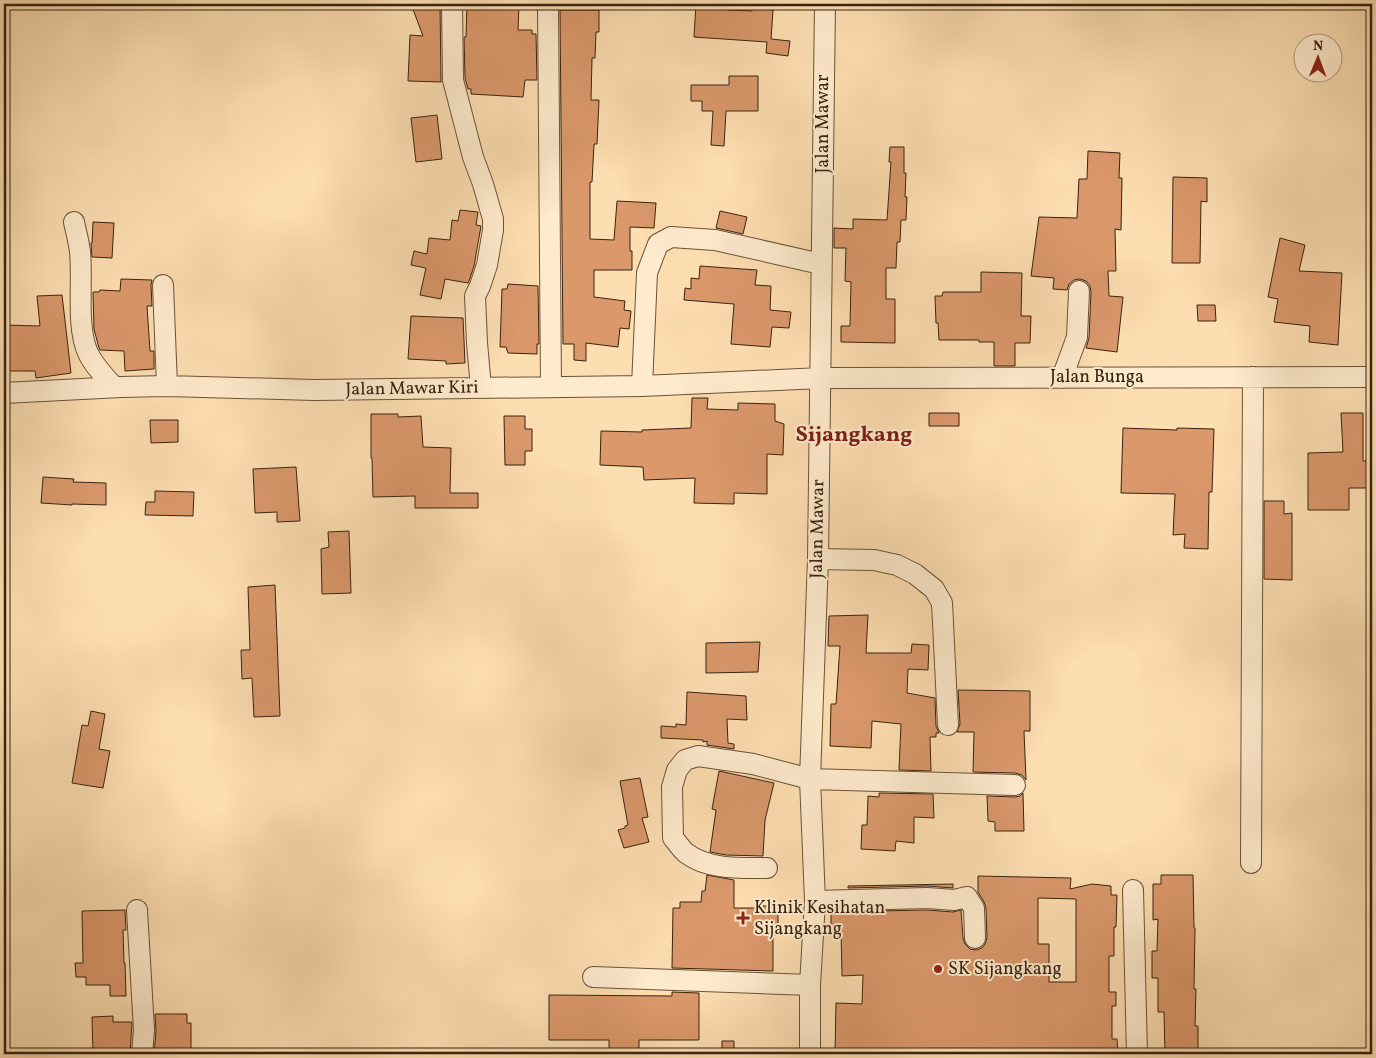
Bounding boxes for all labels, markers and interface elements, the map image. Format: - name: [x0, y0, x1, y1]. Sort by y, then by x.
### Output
- north arrow: [1294, 32, 1344, 82]
- text: N: [1313, 37, 1323, 56]
- street label: Jalan Mawar: [811, 74, 836, 174]
- street label: Jalan Bunga: [1050, 365, 1144, 390]
- street label: Jalan Mawar Kiri: [345, 375, 479, 403]
- district label: Sijangkang: [796, 420, 912, 451]
- street label: Jalan Mawar: [805, 479, 831, 579]
- place label: Klinik Kesihatan Sijangkang: [754, 896, 885, 942]
- marker: Klinik Kesihatan Sijangkang: [736, 911, 750, 925]
- place label: SK Sijangkang: [948, 957, 1062, 982]
- marker: SK Sijangkang: [932, 963, 944, 975]

